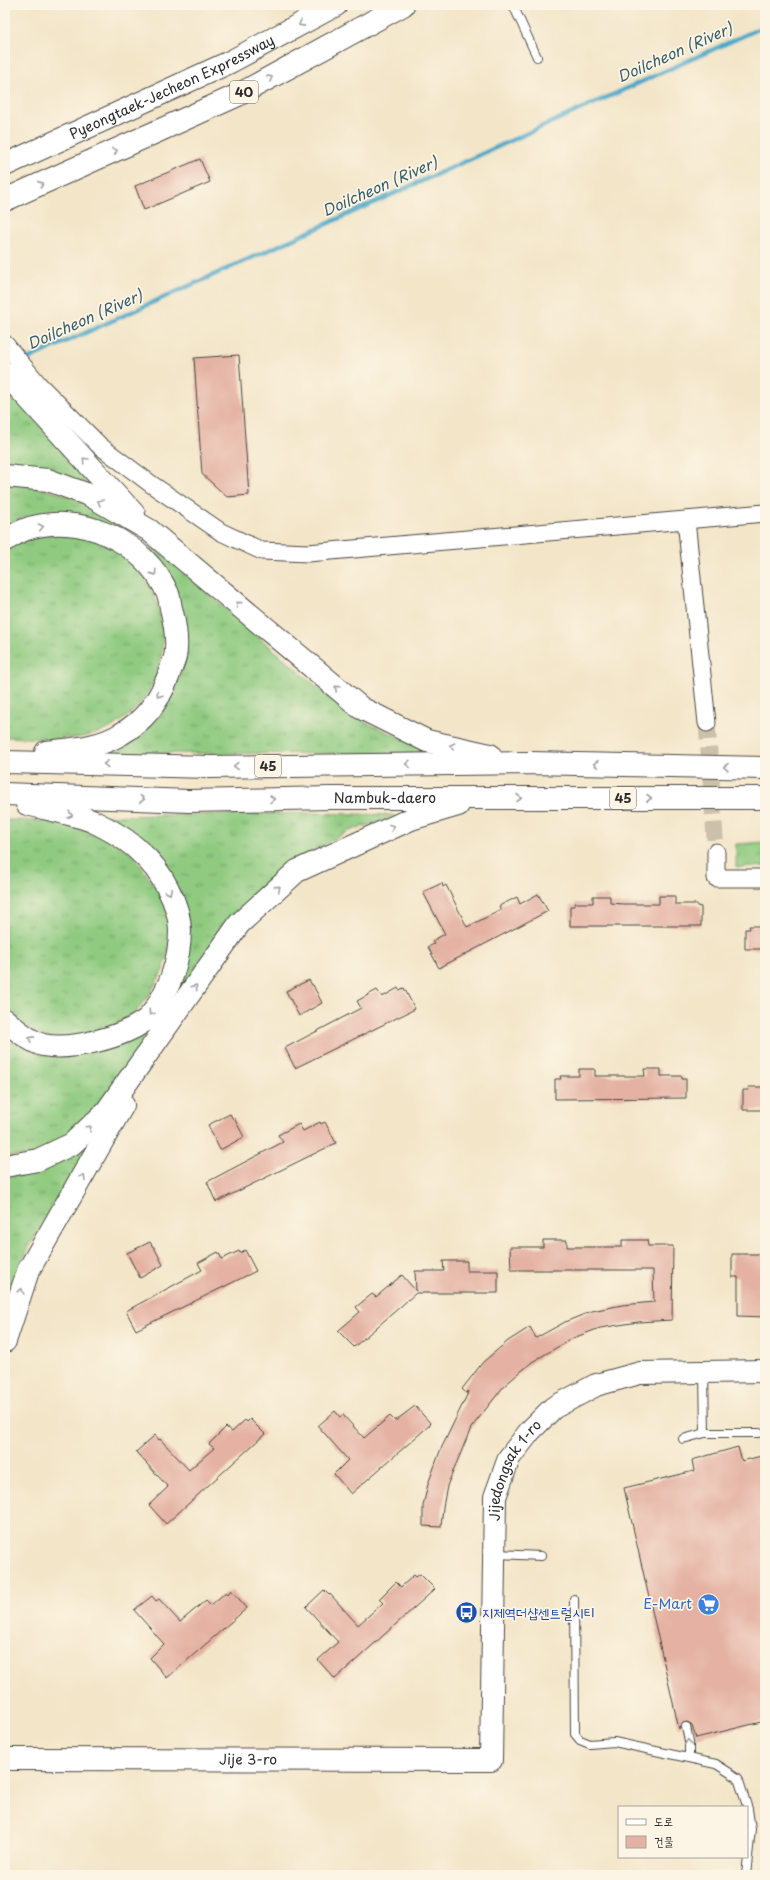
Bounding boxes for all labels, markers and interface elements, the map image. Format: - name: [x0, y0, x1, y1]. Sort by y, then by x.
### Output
- water label: Doilcheon (River): [613, 15, 737, 87]
- one-way arrow: [298, 19, 305, 26]
- street label: Pyeongtaek-Jecheon Expressway: [65, 29, 278, 144]
- one-way arrow: [266, 75, 274, 82]
- road number: 40: [230, 81, 258, 103]
- one-way arrow: [111, 148, 118, 156]
- water label: Doilcheon (River): [318, 149, 442, 221]
- one-way arrow: [36, 181, 44, 189]
- water label: Doilcheon (River): [23, 282, 147, 354]
- one-way arrow: [82, 457, 89, 465]
- one-way arrow: [97, 499, 104, 506]
- one-way arrow: [38, 523, 44, 531]
- one-way arrow: [150, 569, 157, 576]
- one-way arrow: [235, 601, 243, 608]
- one-way arrow: [335, 685, 342, 692]
- one-way arrow: [157, 691, 164, 698]
- one-way arrow: [448, 743, 455, 751]
- road number: 45: [255, 755, 281, 777]
- one-way arrow: [103, 760, 109, 769]
- one-way arrow: [405, 760, 411, 769]
- one-way arrow: [593, 760, 599, 769]
- one-way arrow: [233, 762, 239, 770]
- one-way arrow: [723, 763, 729, 771]
- street label: Nambuk-daero: [334, 787, 436, 808]
- road number: 45: [610, 787, 636, 809]
- one-way arrow: [516, 794, 522, 802]
- one-way arrow: [646, 794, 652, 802]
- one-way arrow: [139, 795, 145, 804]
- one-way arrow: [269, 795, 275, 803]
- one-way arrow: [66, 810, 73, 819]
- one-way arrow: [388, 823, 395, 831]
- one-way arrow: [274, 886, 281, 893]
- one-way arrow: [164, 888, 172, 895]
- one-way arrow: [190, 984, 197, 991]
- one-way arrow: [148, 1009, 156, 1016]
- one-way arrow: [28, 1037, 35, 1044]
- one-way arrow: [85, 1125, 92, 1132]
- one-way arrow: [78, 1174, 85, 1181]
- one-way arrow: [16, 1287, 25, 1294]
- street label: Jijedongsak 1-ro: [484, 1414, 546, 1521]
- supermarket icon: E-Mart: [695, 1591, 721, 1617]
- place label: E-Mart: [643, 1593, 692, 1614]
- bus stop icon: 지제역더샵센트럴시티: [453, 1600, 479, 1626]
- place label: 지제역더샵센트럴시티: [482, 1602, 595, 1623]
- one-way arrow: [684, 1739, 693, 1746]
- street label: Jije 3-ro: [219, 1748, 277, 1770]
- legend: [618, 1806, 748, 1858]
- text: 도로: [654, 1812, 673, 1830]
- text: 건물: [654, 1832, 674, 1850]

